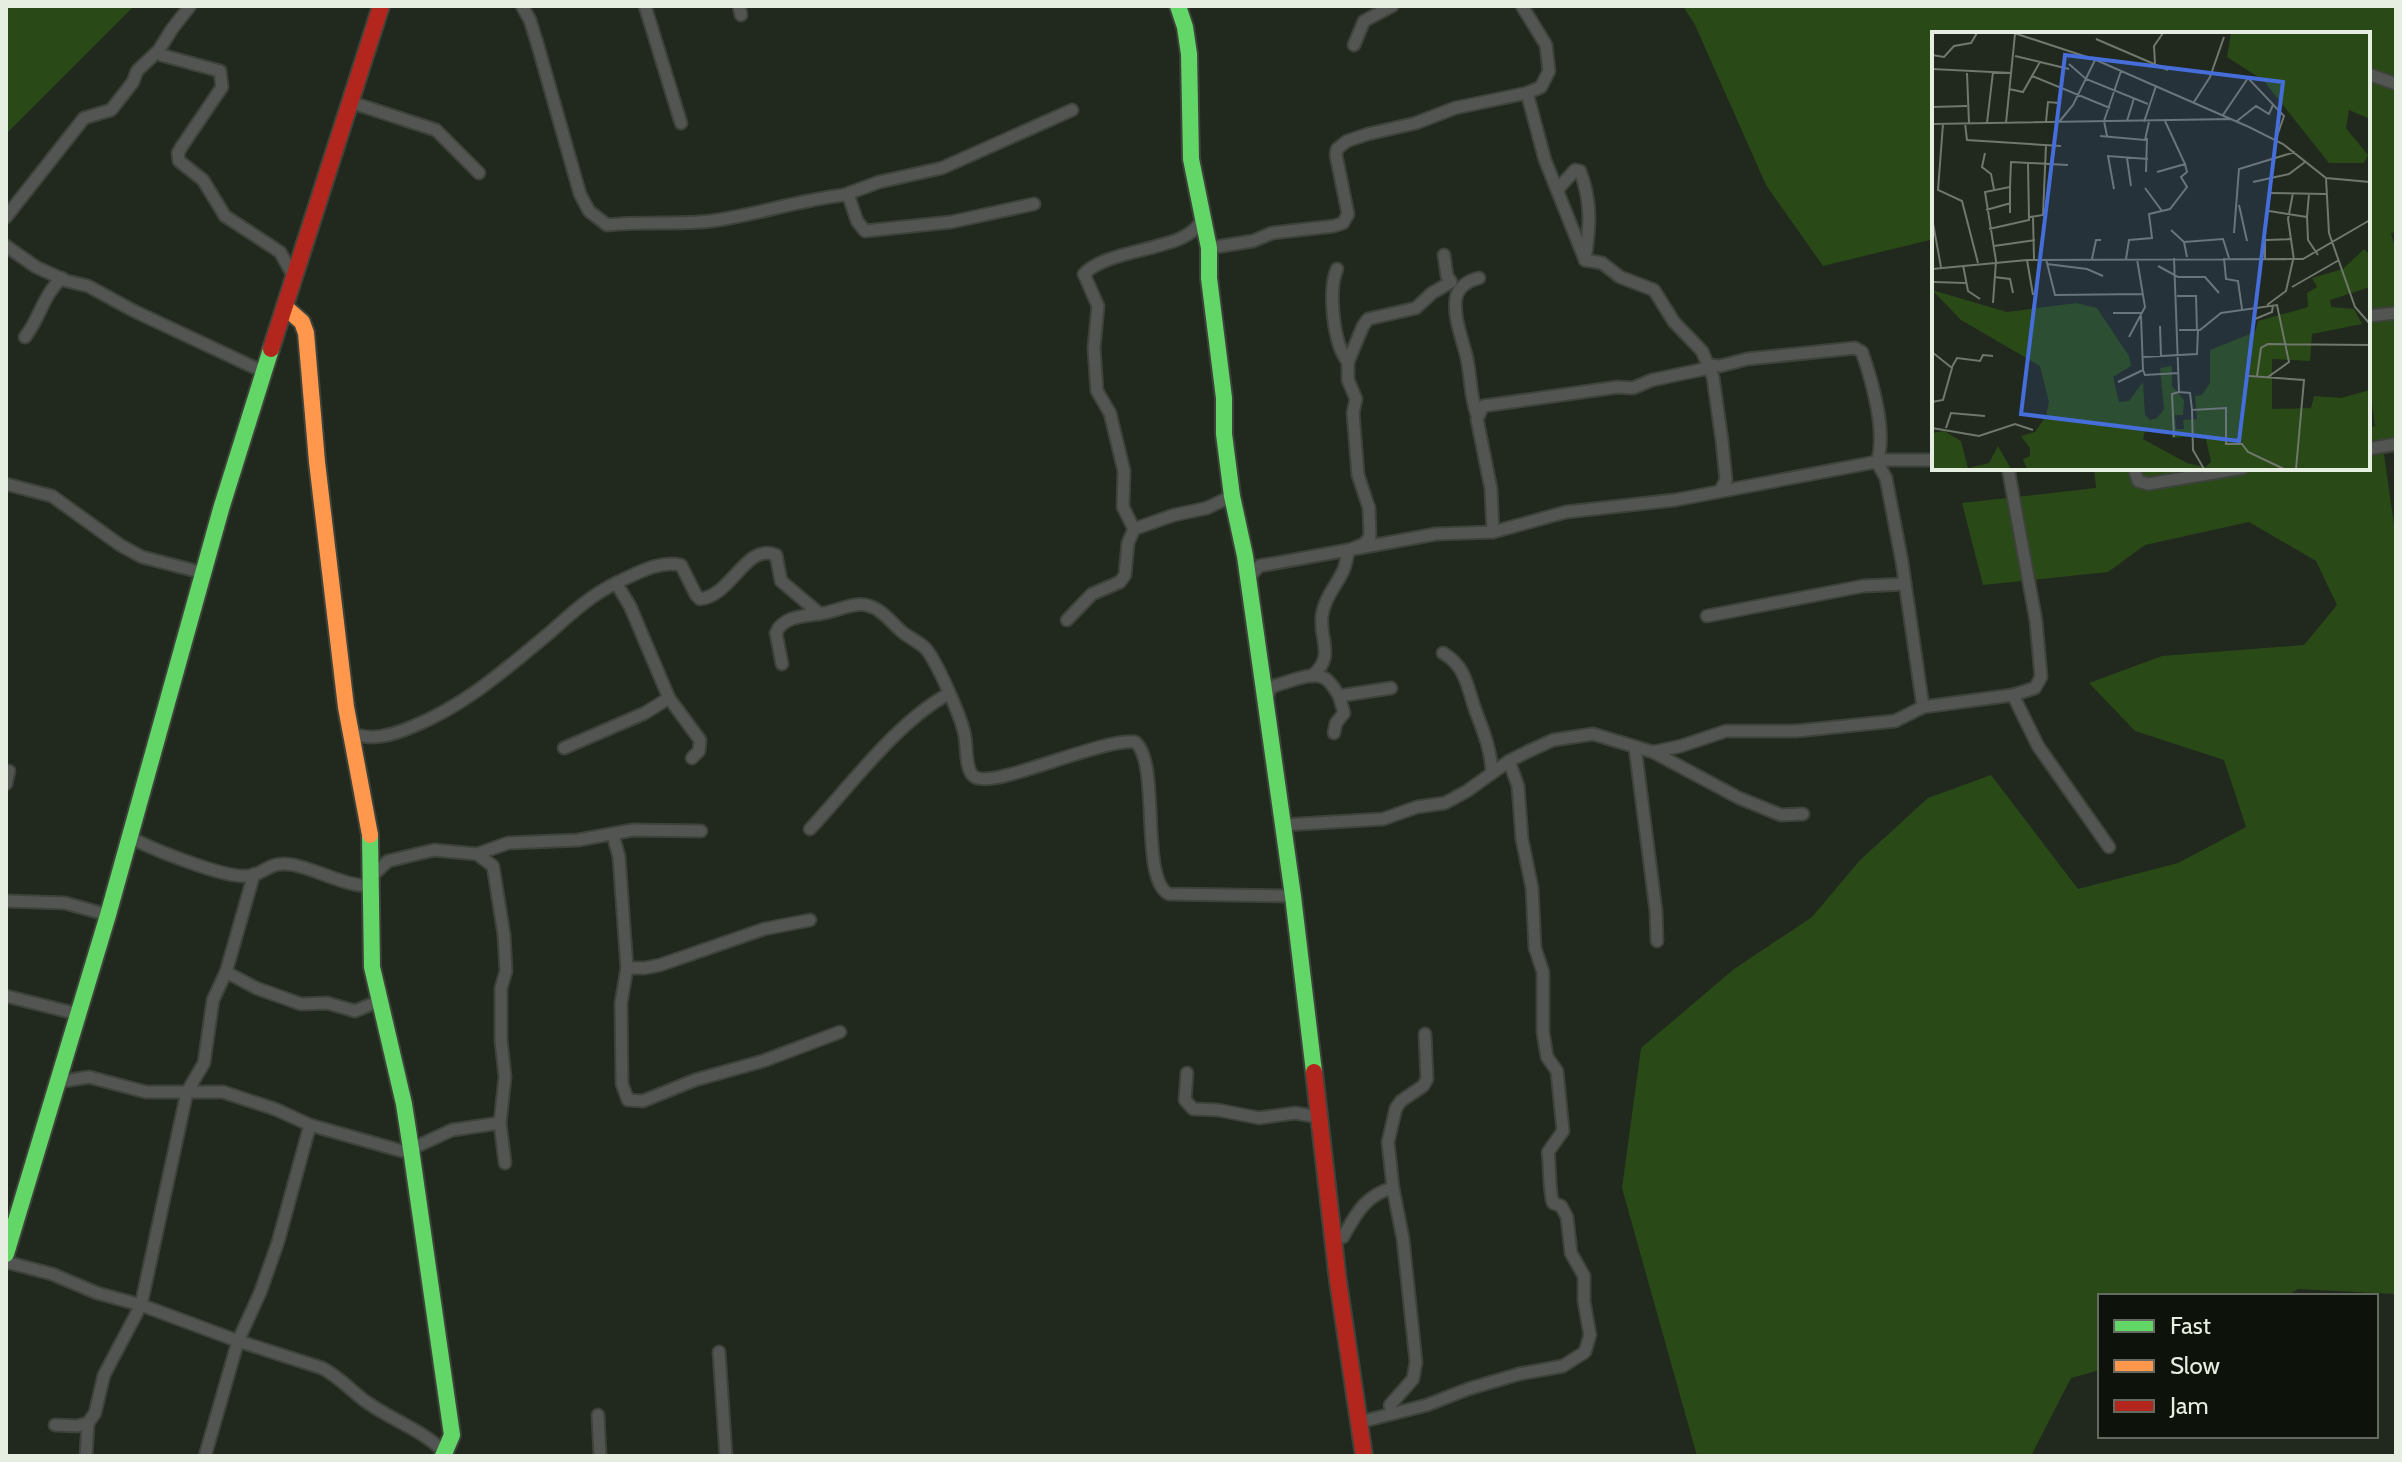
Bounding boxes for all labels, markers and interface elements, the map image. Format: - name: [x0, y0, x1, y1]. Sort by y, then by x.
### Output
- inset map: [1932, 32, 2370, 470]
- legend: [2098, 1294, 2378, 1438]
- text: Fast: [2170, 1311, 2211, 1340]
- text: Slow: [2170, 1351, 2220, 1380]
- text: Jam: [2169, 1391, 2208, 1420]

